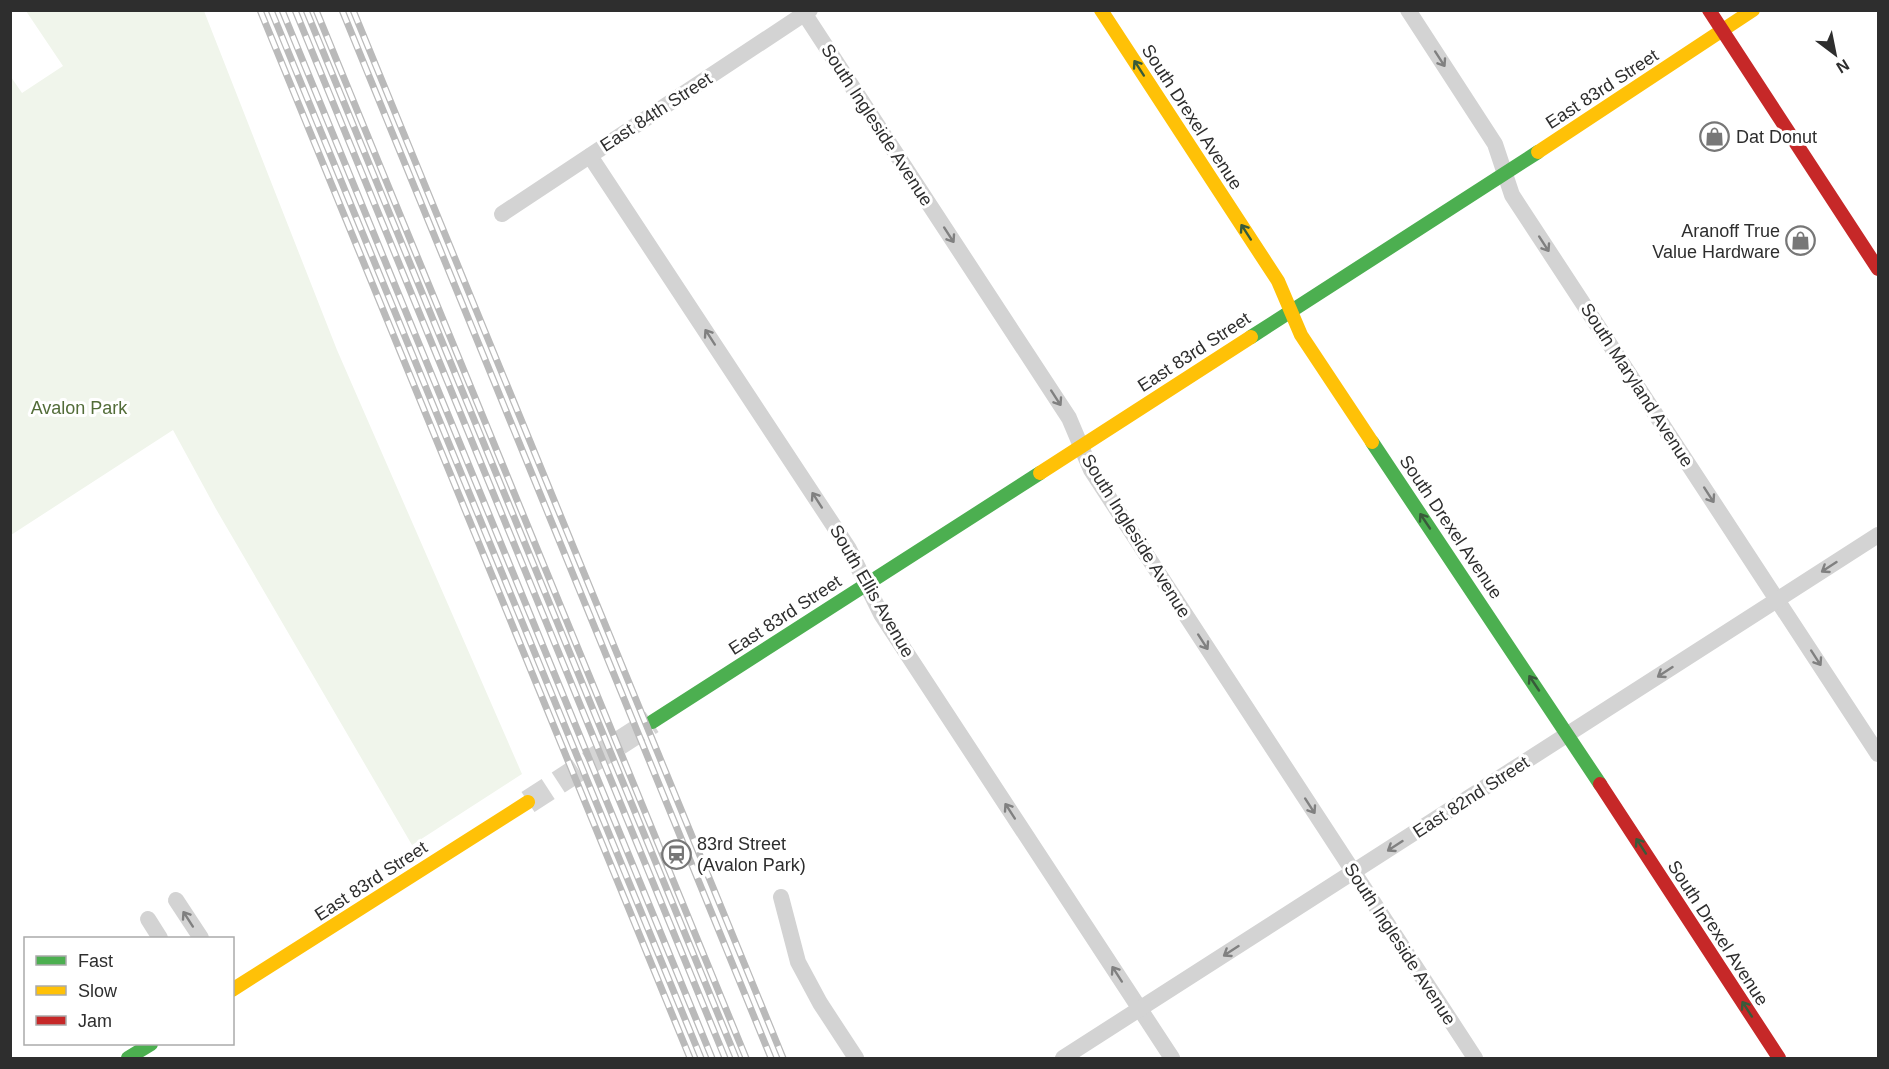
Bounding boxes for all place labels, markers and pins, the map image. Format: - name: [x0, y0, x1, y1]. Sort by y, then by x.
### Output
- shop icon: Dat Donut: [1699, 121, 1731, 153]
- place label: Dat Donut: [1736, 127, 1817, 147]
- place label: Aranoff True Value Hardware: [1652, 221, 1780, 262]
- shop icon: Aranoff True Value Hardware: [1785, 225, 1817, 257]
- place label: 83rd Street (Avalon Park): [697, 834, 806, 875]
- station icon: 83rd Street (Avalon Park): [660, 838, 692, 870]

